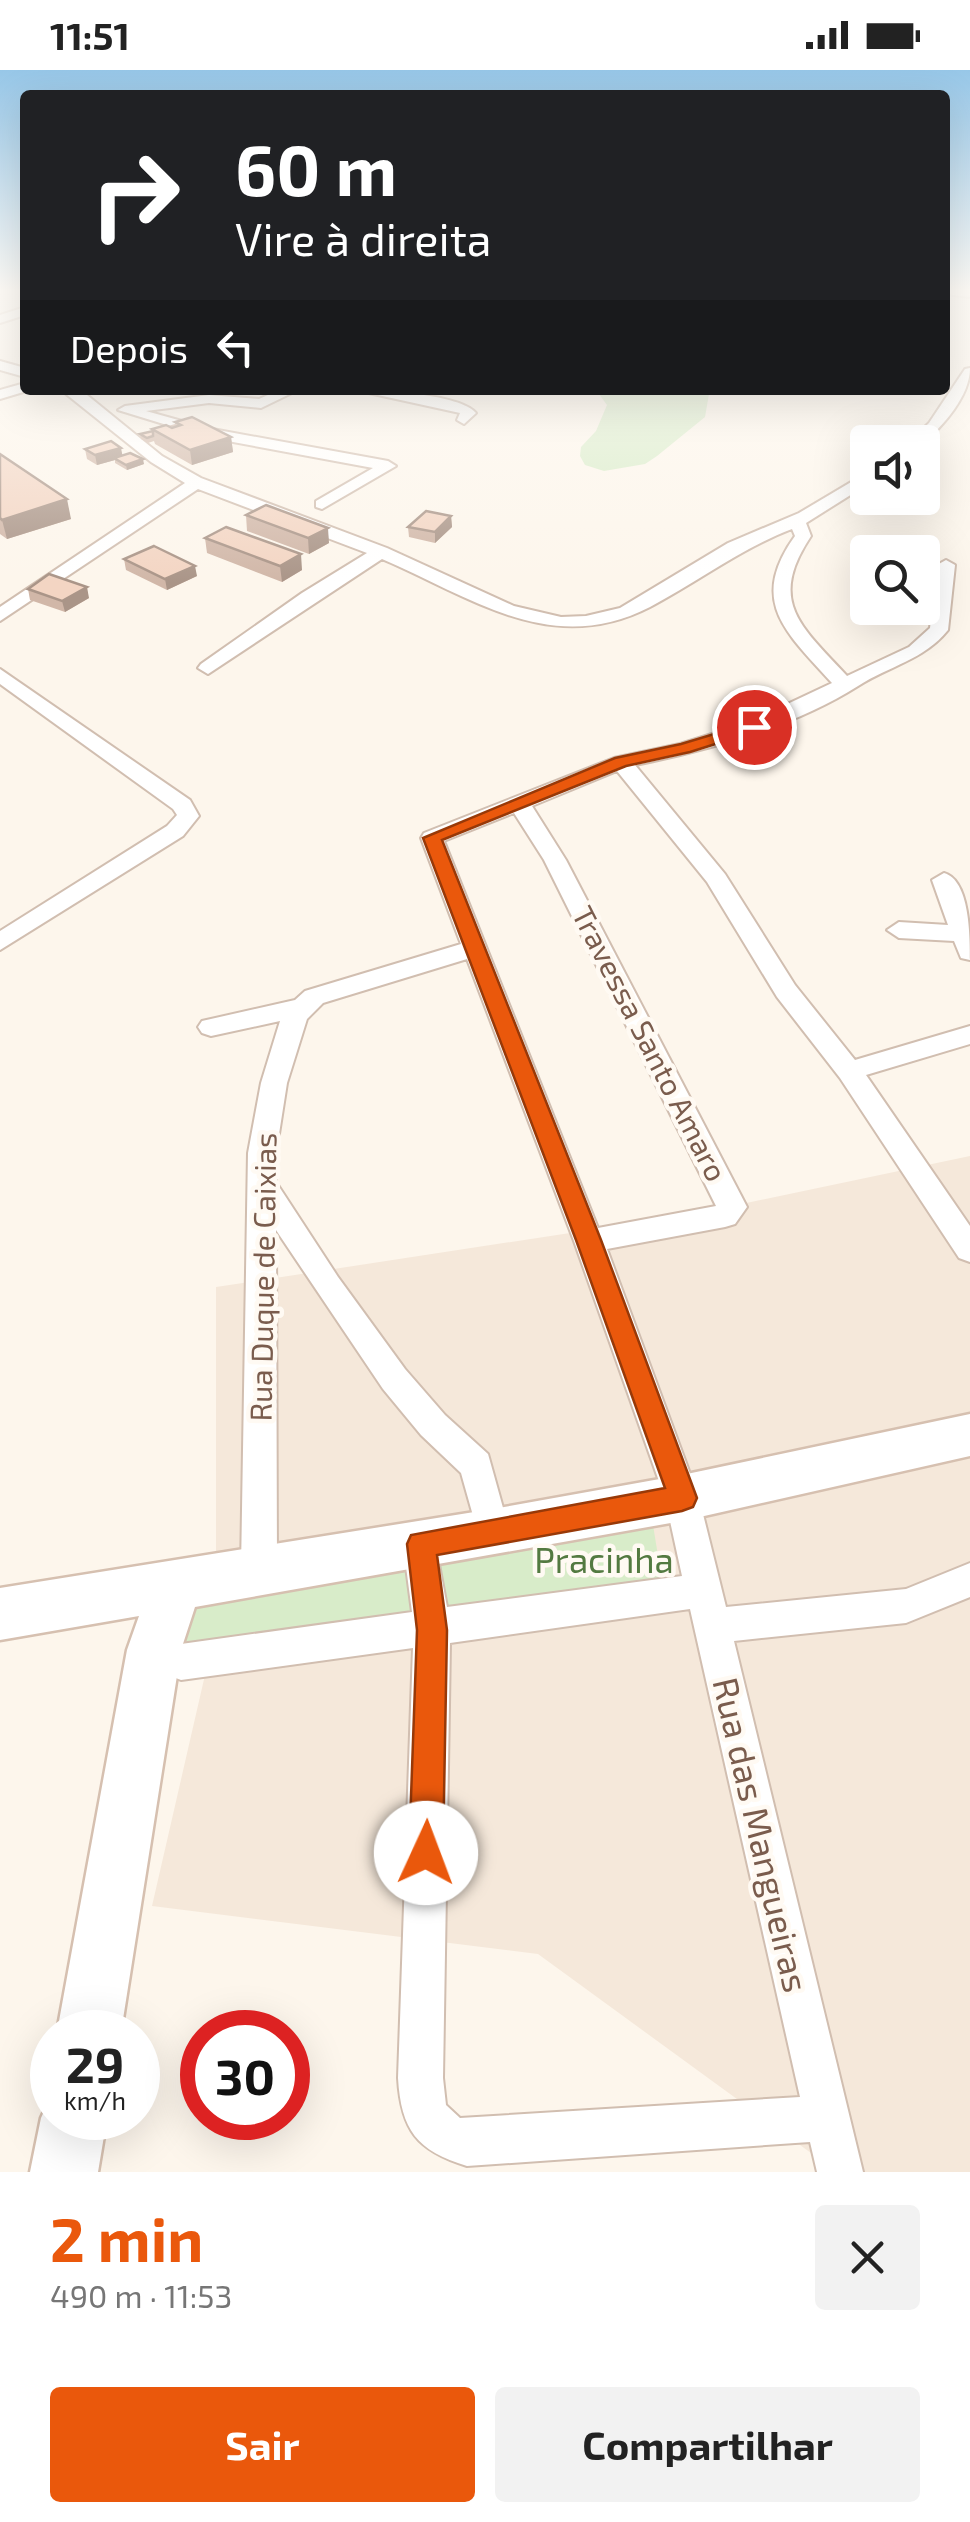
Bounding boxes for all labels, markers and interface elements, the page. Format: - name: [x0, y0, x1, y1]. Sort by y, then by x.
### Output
- text: 11:51: [50, 12, 130, 58]
- text: 60 m: [235, 126, 397, 210]
- icon: right: [70, 130, 200, 260]
- text: Vire à direita: [235, 211, 492, 265]
- icon: left: [208, 320, 263, 375]
- text: Depois: [70, 325, 188, 371]
- map controls: [850, 425, 940, 625]
- button: sound: [850, 425, 940, 515]
- button: search: [850, 535, 940, 625]
- pin: [712, 685, 797, 770]
- icon: arrive: [727, 700, 782, 755]
- street label: Travessa Santo Amaro: [566, 900, 736, 1187]
- street label: Rua Duque de Caixias: [241, 1132, 283, 1422]
- park label: Pracinha: [534, 1538, 674, 1580]
- street label: Rua das Mangueiras: [705, 1673, 819, 1996]
- position arrow: [374, 1801, 478, 1905]
- speed limit sign: 30: [180, 2010, 310, 2140]
- text: 29: [66, 2033, 124, 2093]
- text: km/h: [64, 2085, 126, 2115]
- text: 2 min: [50, 2202, 203, 2274]
- button: close: [815, 2205, 920, 2310]
- text: 490 m · 11:53: [50, 2276, 232, 2314]
- button: Sair: [50, 2387, 475, 2502]
- button: Compartilhar: [495, 2387, 920, 2502]

